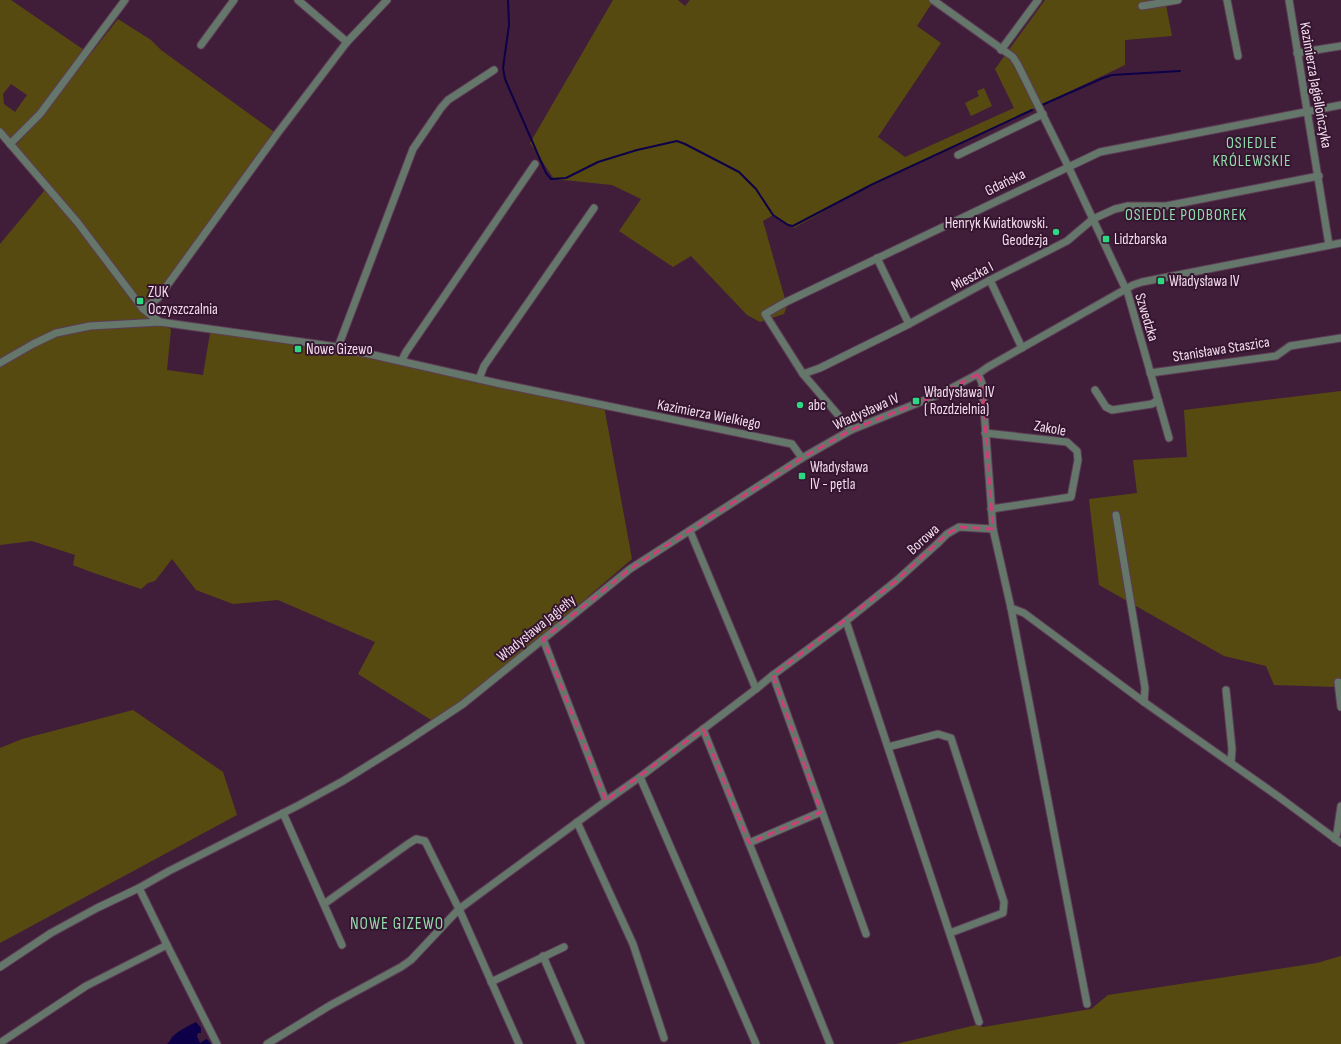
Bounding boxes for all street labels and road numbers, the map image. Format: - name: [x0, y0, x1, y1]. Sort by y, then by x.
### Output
- street label: Kazimierza Jagiellończyka: [1295, 21, 1336, 150]
- street label: Gdańska: [982, 164, 1029, 200]
- street label: Mieszka I: [948, 257, 997, 295]
- street label: Szwedzka: [1130, 291, 1163, 344]
- street label: Stanisława Staszica: [1171, 332, 1271, 367]
- street label: Władysława IV: [830, 388, 902, 434]
- street label: Kazimierza Wielkiego: [656, 395, 762, 434]
- street label: Zakole: [1032, 416, 1067, 441]
- street label: Borowa: [903, 520, 944, 559]
- street label: Władysława Jagiełły: [493, 591, 580, 666]

